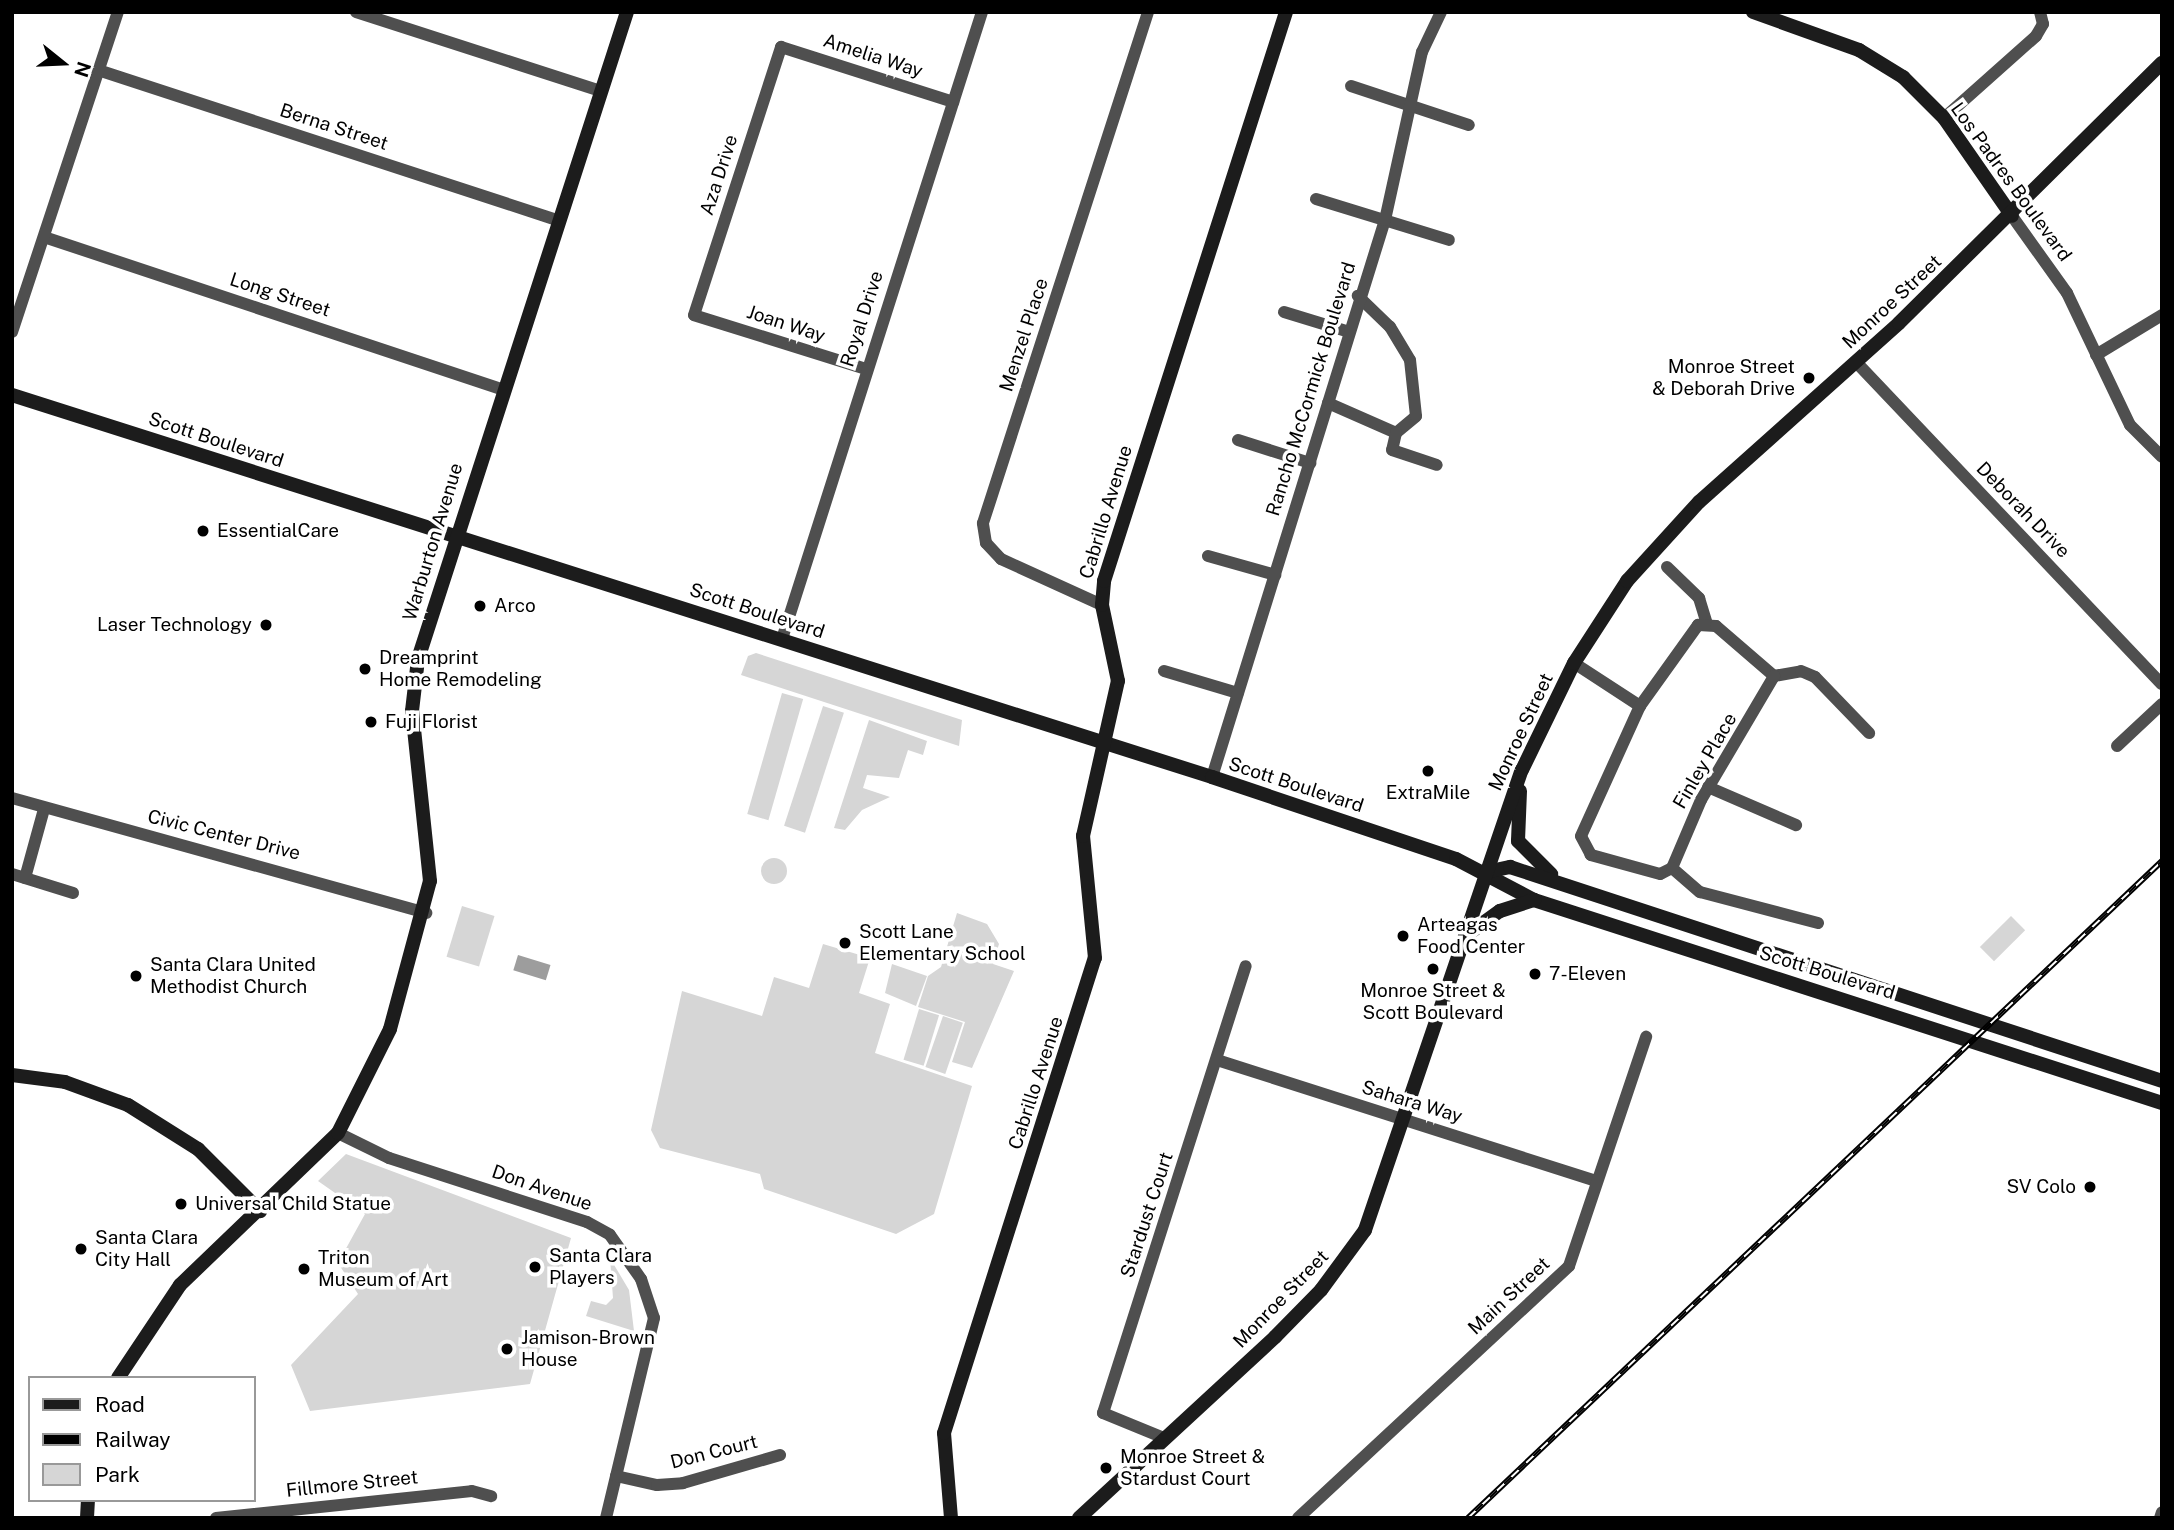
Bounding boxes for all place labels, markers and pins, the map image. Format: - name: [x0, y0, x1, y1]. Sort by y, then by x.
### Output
- place label: Monroe Street & Deborah Drive: [1652, 356, 1795, 400]
- marker: Monroe Street & Deborah Drive: [1801, 370, 1817, 386]
- place label: EssentialCare: [217, 520, 339, 542]
- marker: EssentialCare: [195, 523, 211, 539]
- place label: Arco: [494, 595, 536, 617]
- marker: Arco: [472, 598, 488, 614]
- place label: Laser Technology: [97, 614, 252, 636]
- marker: Laser Technology: [258, 617, 274, 633]
- place label: Dreamprint Home Remodeling: [379, 647, 542, 691]
- marker: Dreamprint Home Remodeling: [357, 661, 373, 677]
- place label: Fuji Florist: [385, 711, 478, 733]
- marker: Fuji Florist: [363, 714, 379, 730]
- marker: ExtraMile: [1420, 763, 1436, 779]
- place label: ExtraMile: [1386, 782, 1470, 804]
- place label: Arteagas Food Center: [1417, 914, 1525, 958]
- place label: Scott Lane Elementary School: [859, 921, 1026, 965]
- marker: Arteagas Food Center: [1395, 928, 1411, 944]
- marker: Scott Lane Elementary School: [837, 935, 853, 951]
- place label: Santa Clara United Methodist Church: [150, 954, 316, 998]
- marker: Monroe Street & Scott Boulevard: [1425, 961, 1441, 977]
- place label: 7-Eleven: [1549, 963, 1626, 985]
- marker: 7-Eleven: [1527, 966, 1543, 982]
- marker: Santa Clara United Methodist Church: [128, 968, 144, 984]
- place label: Monroe Street & Scott Boulevard: [1360, 980, 1506, 1024]
- place label: SV Colo: [2006, 1176, 2076, 1198]
- marker: SV Colo: [2082, 1179, 2098, 1195]
- place label: Universal Child Statue: [195, 1193, 391, 1215]
- marker: Universal Child Statue: [173, 1196, 189, 1212]
- place label: Santa Clara City Hall: [95, 1227, 198, 1271]
- marker: Santa Clara City Hall: [73, 1241, 89, 1257]
- place label: Santa Clara Players: [549, 1245, 652, 1289]
- place label: Triton Museum of Art: [318, 1247, 449, 1291]
- marker: Santa Clara Players: [527, 1259, 543, 1275]
- marker: Triton Museum of Art: [296, 1261, 312, 1277]
- place label: Jamison-Brown House: [521, 1327, 655, 1371]
- marker: Jamison-Brown House: [499, 1341, 515, 1357]
- place label: Monroe Street & Stardust Court: [1120, 1446, 1265, 1490]
- marker: Monroe Street & Stardust Court: [1098, 1460, 1114, 1476]

